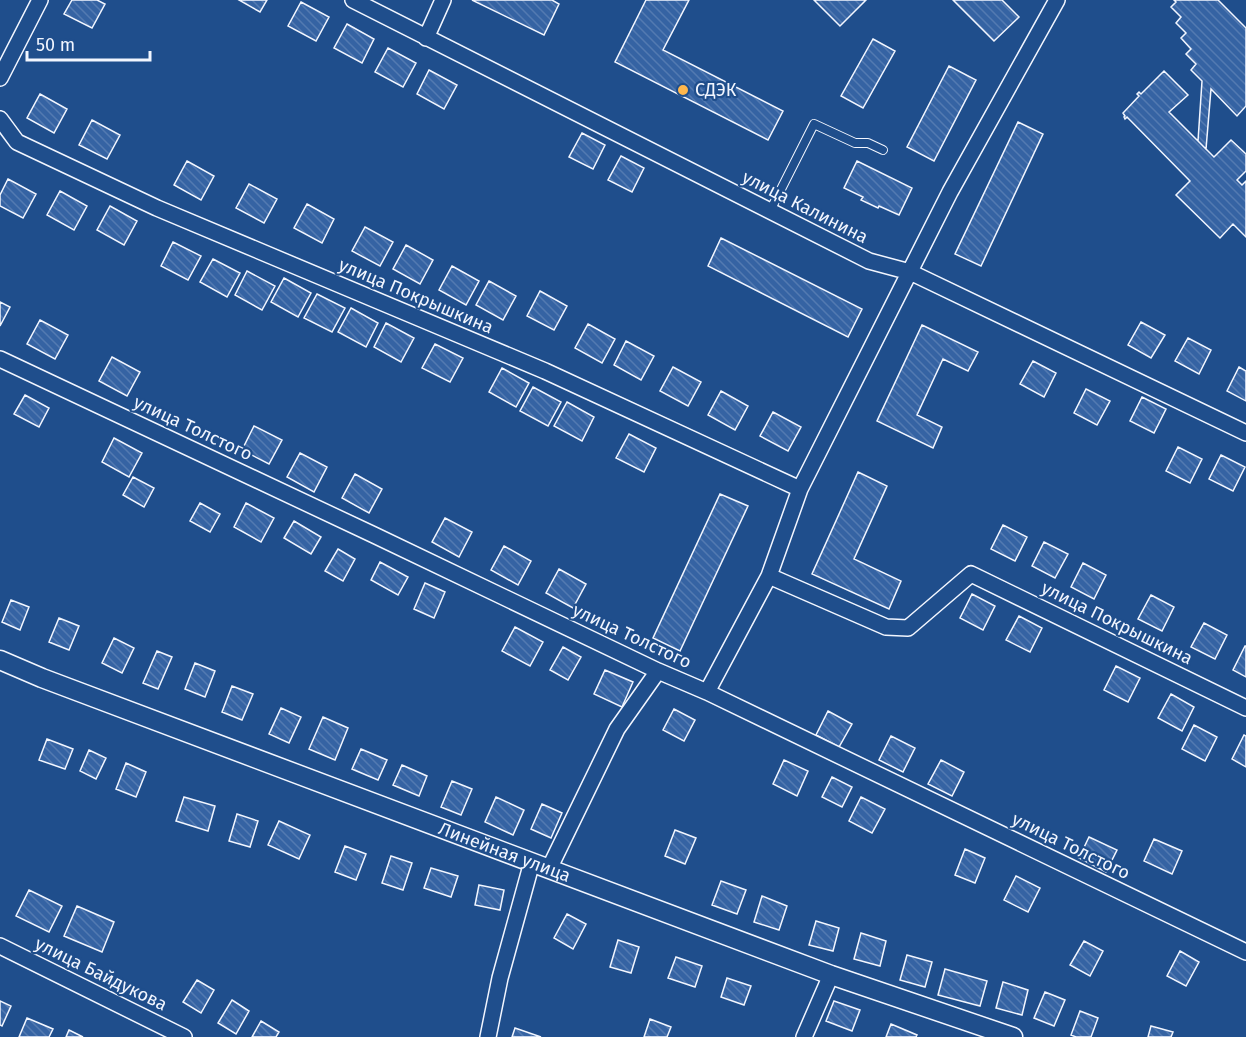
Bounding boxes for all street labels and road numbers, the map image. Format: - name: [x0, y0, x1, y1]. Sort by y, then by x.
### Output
- street label: улица Калинина: [738, 166, 872, 248]
- street label: улица Покрышкина: [335, 253, 497, 339]
- street label: улица Толстого: [130, 391, 256, 465]
- street label: улица Покрышкина: [1038, 577, 1196, 669]
- street label: улица Толстого: [569, 599, 695, 673]
- street label: улица Толстого: [1008, 808, 1134, 884]
- street label: Линейная улица: [436, 817, 574, 887]
- street label: улица Байдукова: [31, 932, 171, 1016]

